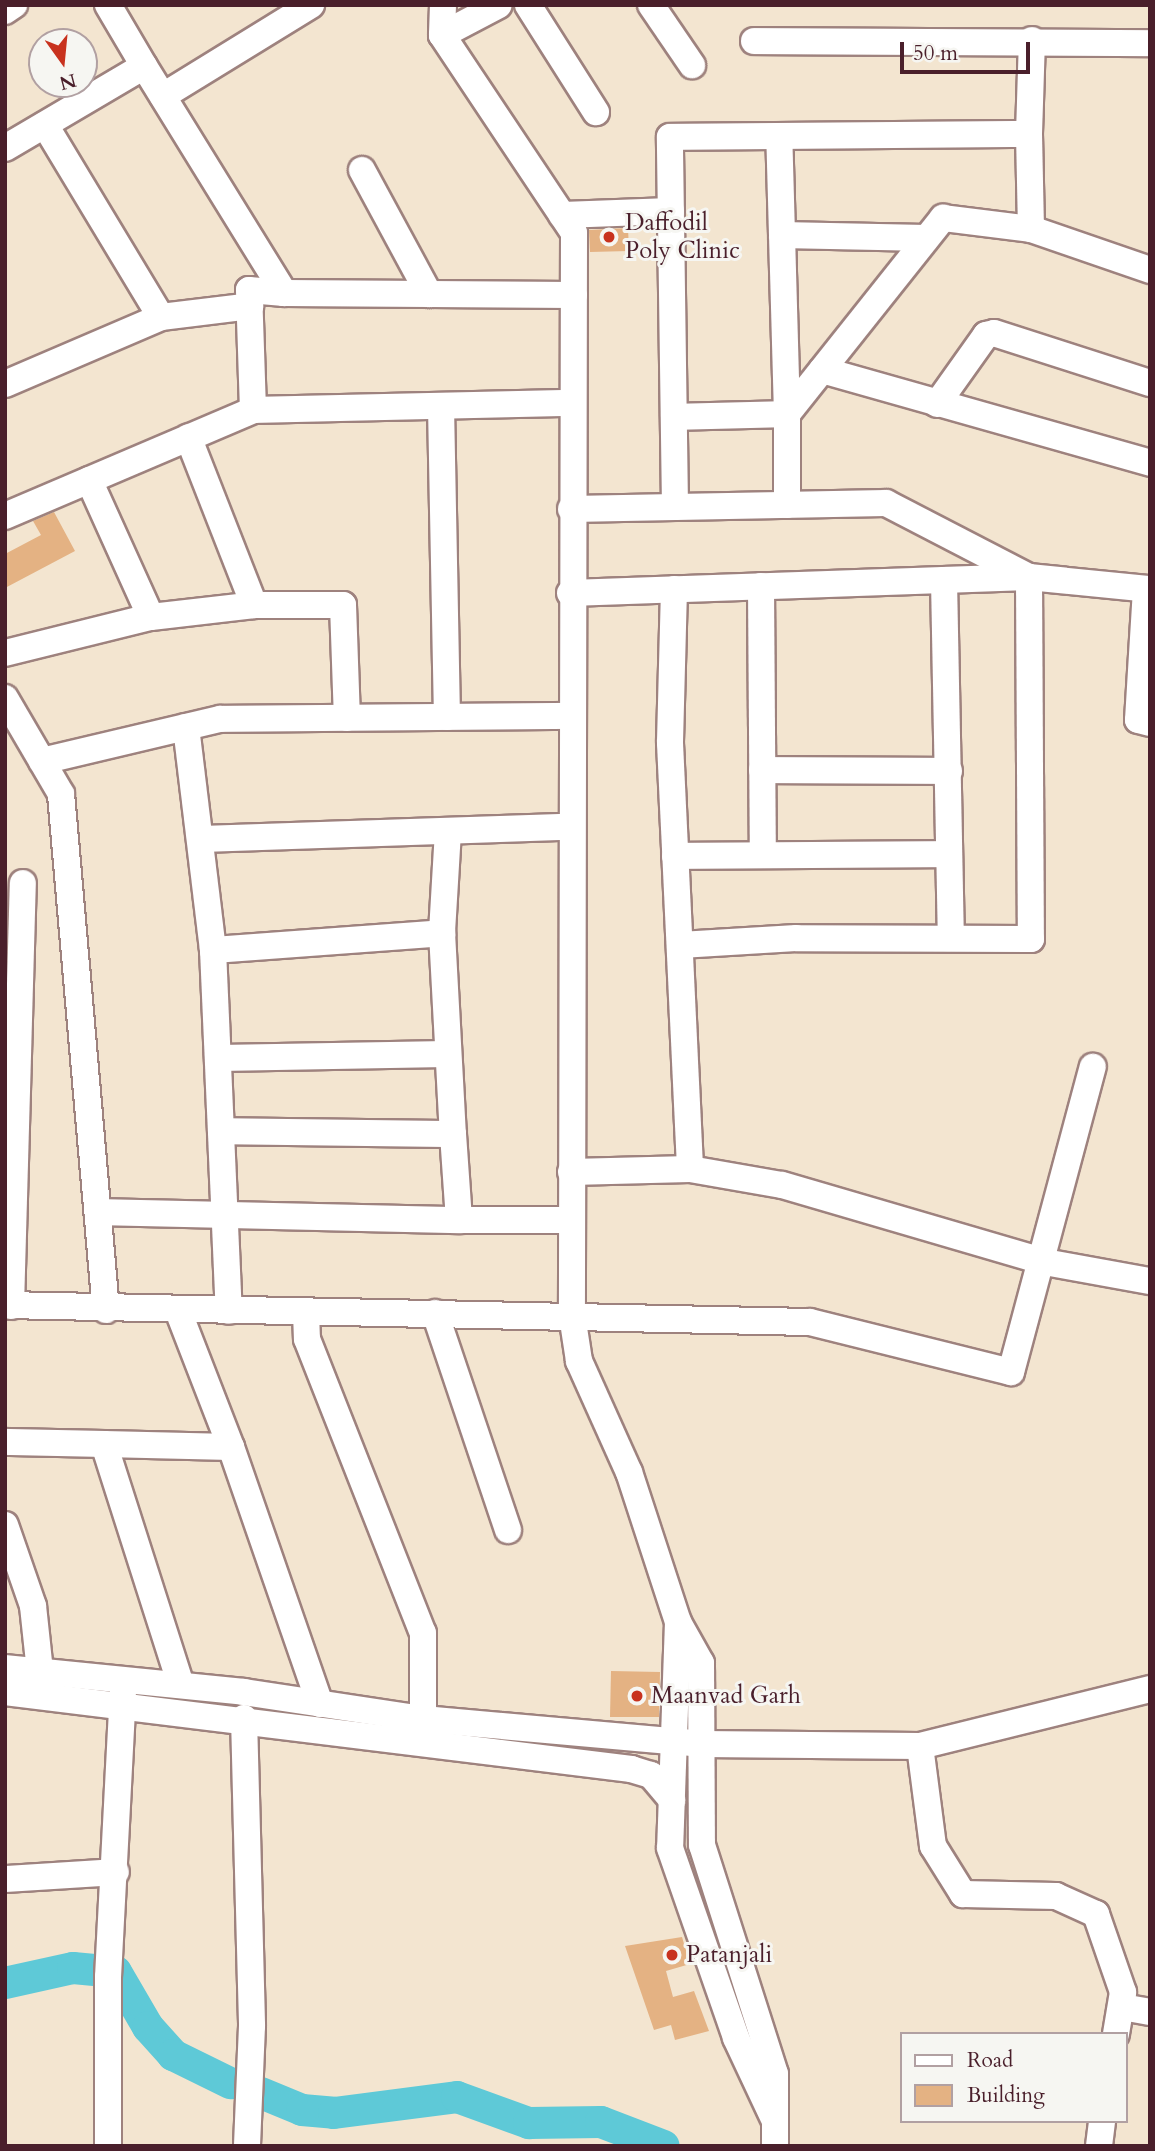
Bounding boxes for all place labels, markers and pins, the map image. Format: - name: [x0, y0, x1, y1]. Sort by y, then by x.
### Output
- place label: Daffodil Poly Clinic: [625, 209, 740, 265]
- marker: Daffodil Poly Clinic: [599, 227, 619, 247]
- place label: Maanvad Garh: [651, 1682, 801, 1710]
- marker: Maanvad Garh: [629, 1688, 645, 1704]
- place label: Patanjali: [686, 1941, 772, 1969]
- marker: Patanjali: [664, 1947, 680, 1963]

